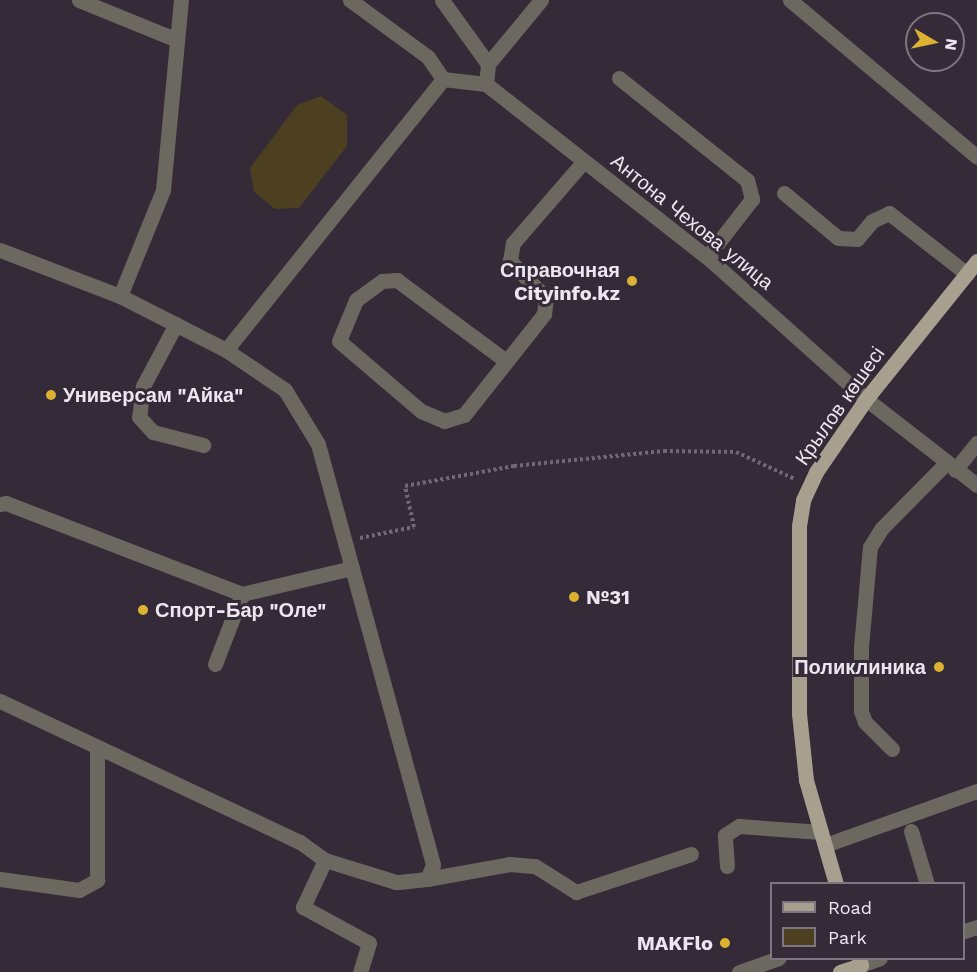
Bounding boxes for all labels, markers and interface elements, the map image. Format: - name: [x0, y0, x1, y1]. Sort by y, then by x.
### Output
- north arrow: [905, 12, 965, 72]
- text: N: [941, 37, 962, 52]
- street label: Антона Чехова улица: [606, 149, 778, 295]
- place label: Справочная Cityinfo.kz: [500, 258, 620, 305]
- marker: Справочная Cityinfo.kz: [625, 274, 639, 288]
- street label: Крылов көшесі: [790, 342, 890, 470]
- place label: Универсам "Айка": [63, 383, 243, 407]
- marker: Универсам "Айка": [44, 388, 58, 402]
- place label: №31: [586, 585, 630, 609]
- marker: №31: [567, 590, 581, 604]
- place label: Спорт-Бар "Оле": [155, 598, 326, 622]
- marker: Спорт-Бар "Оле": [136, 603, 150, 617]
- place label: Поликлиника: [794, 655, 926, 679]
- marker: Поликлиника: [930, 658, 948, 676]
- legend: [770, 882, 965, 960]
- text: Road: [828, 897, 872, 918]
- text: Park: [828, 927, 867, 948]
- place label: MAKFlo: [637, 931, 713, 955]
- marker: MAKFlo: [718, 936, 732, 950]

